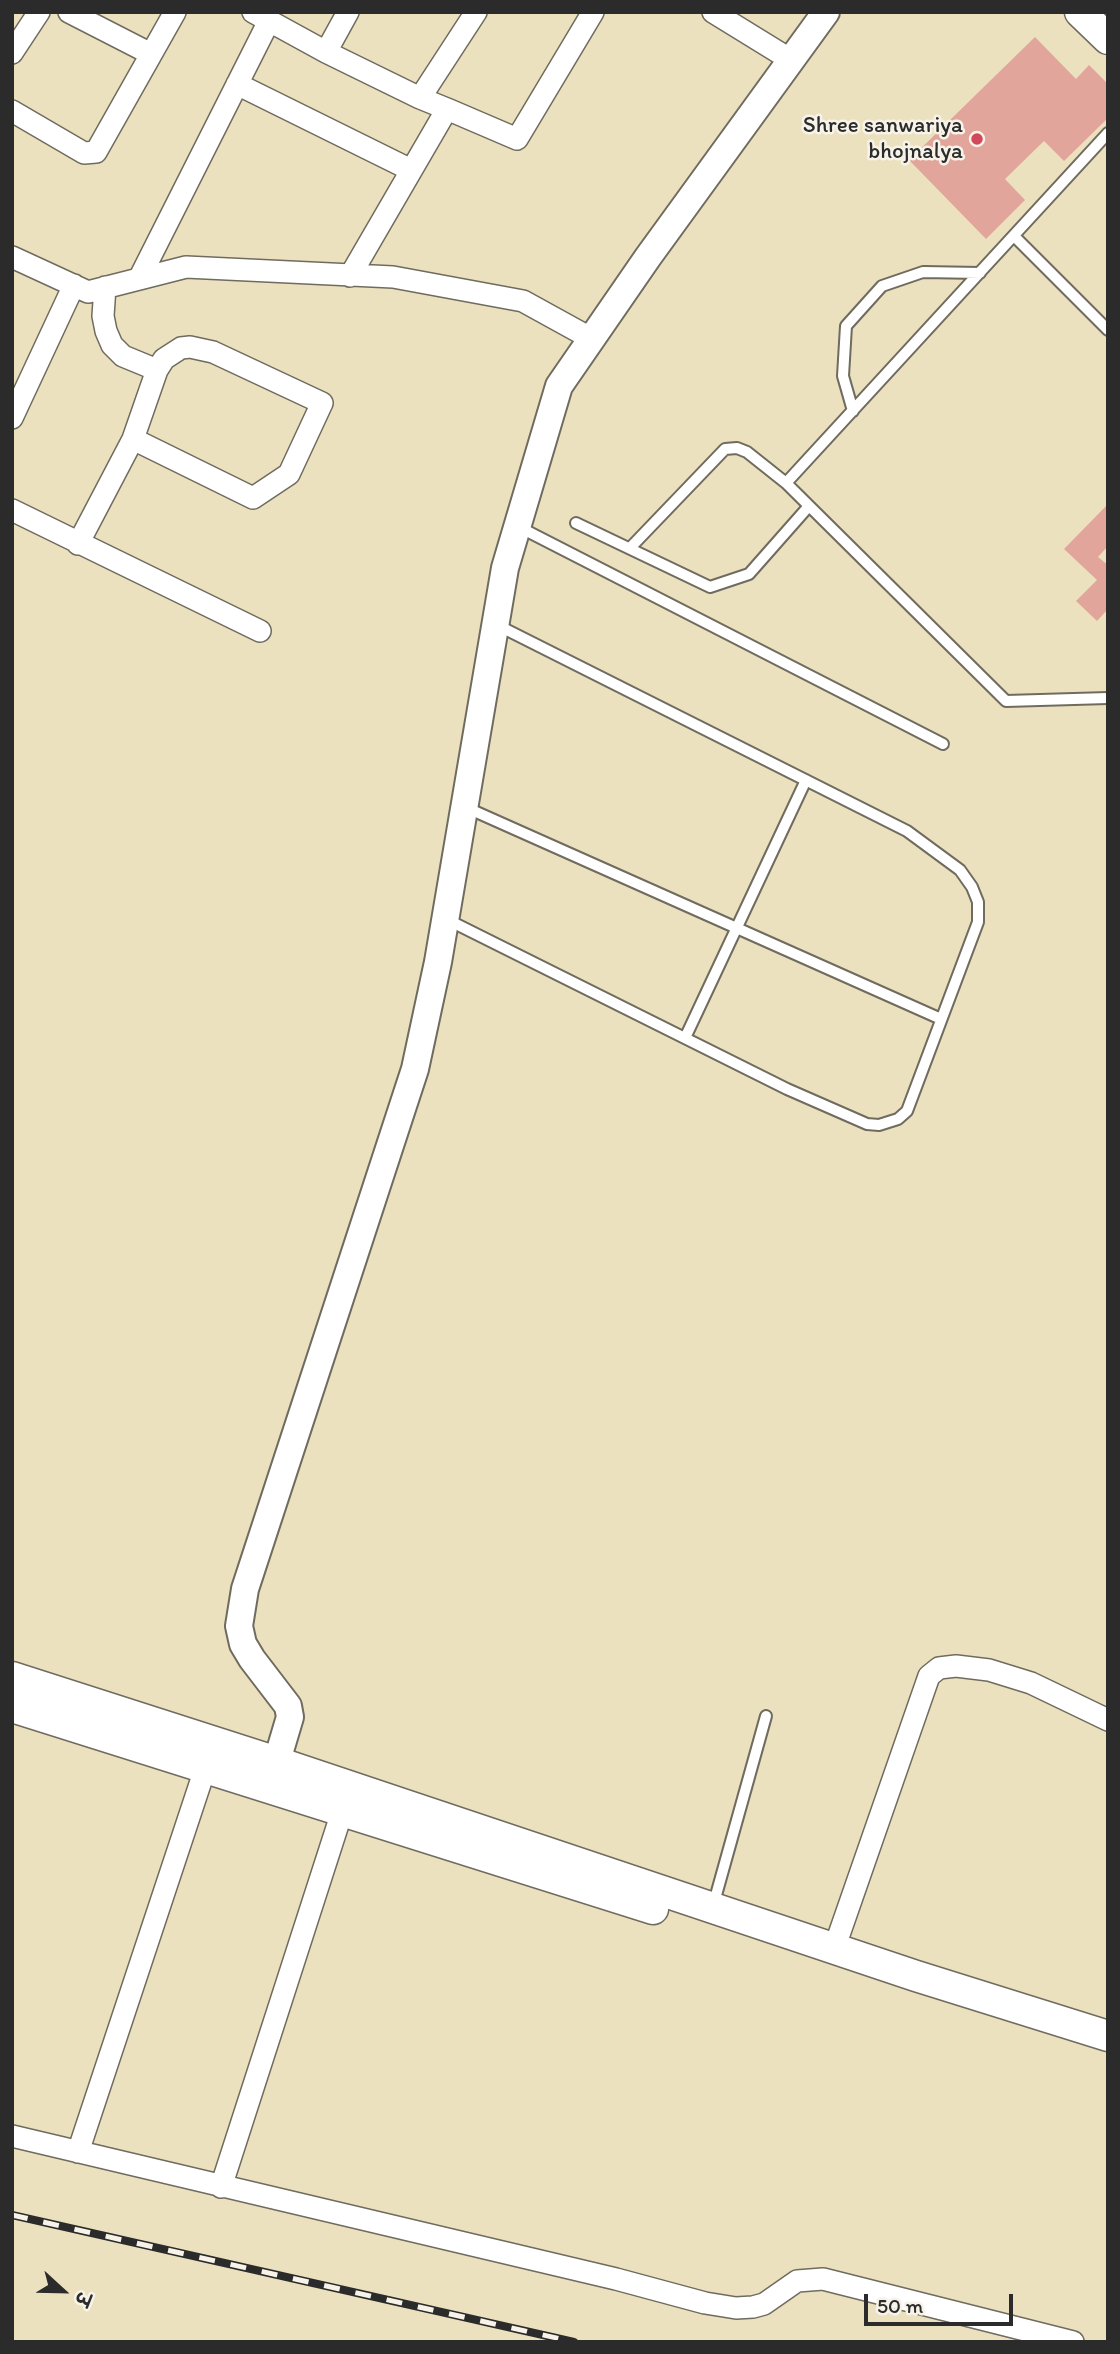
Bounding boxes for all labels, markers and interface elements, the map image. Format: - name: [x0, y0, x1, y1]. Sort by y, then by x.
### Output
- place label: Shree sanwariya bhojnalya: [803, 112, 963, 166]
- marker: Shree sanwariya bhojnalya: [969, 131, 985, 147]
- north arrow: [28, 2256, 98, 2326]
- scale bar: [868, 2280, 1017, 2324]
- text: उ: [70, 2289, 96, 2309]
- text: 50 m: [877, 2293, 923, 2318]

